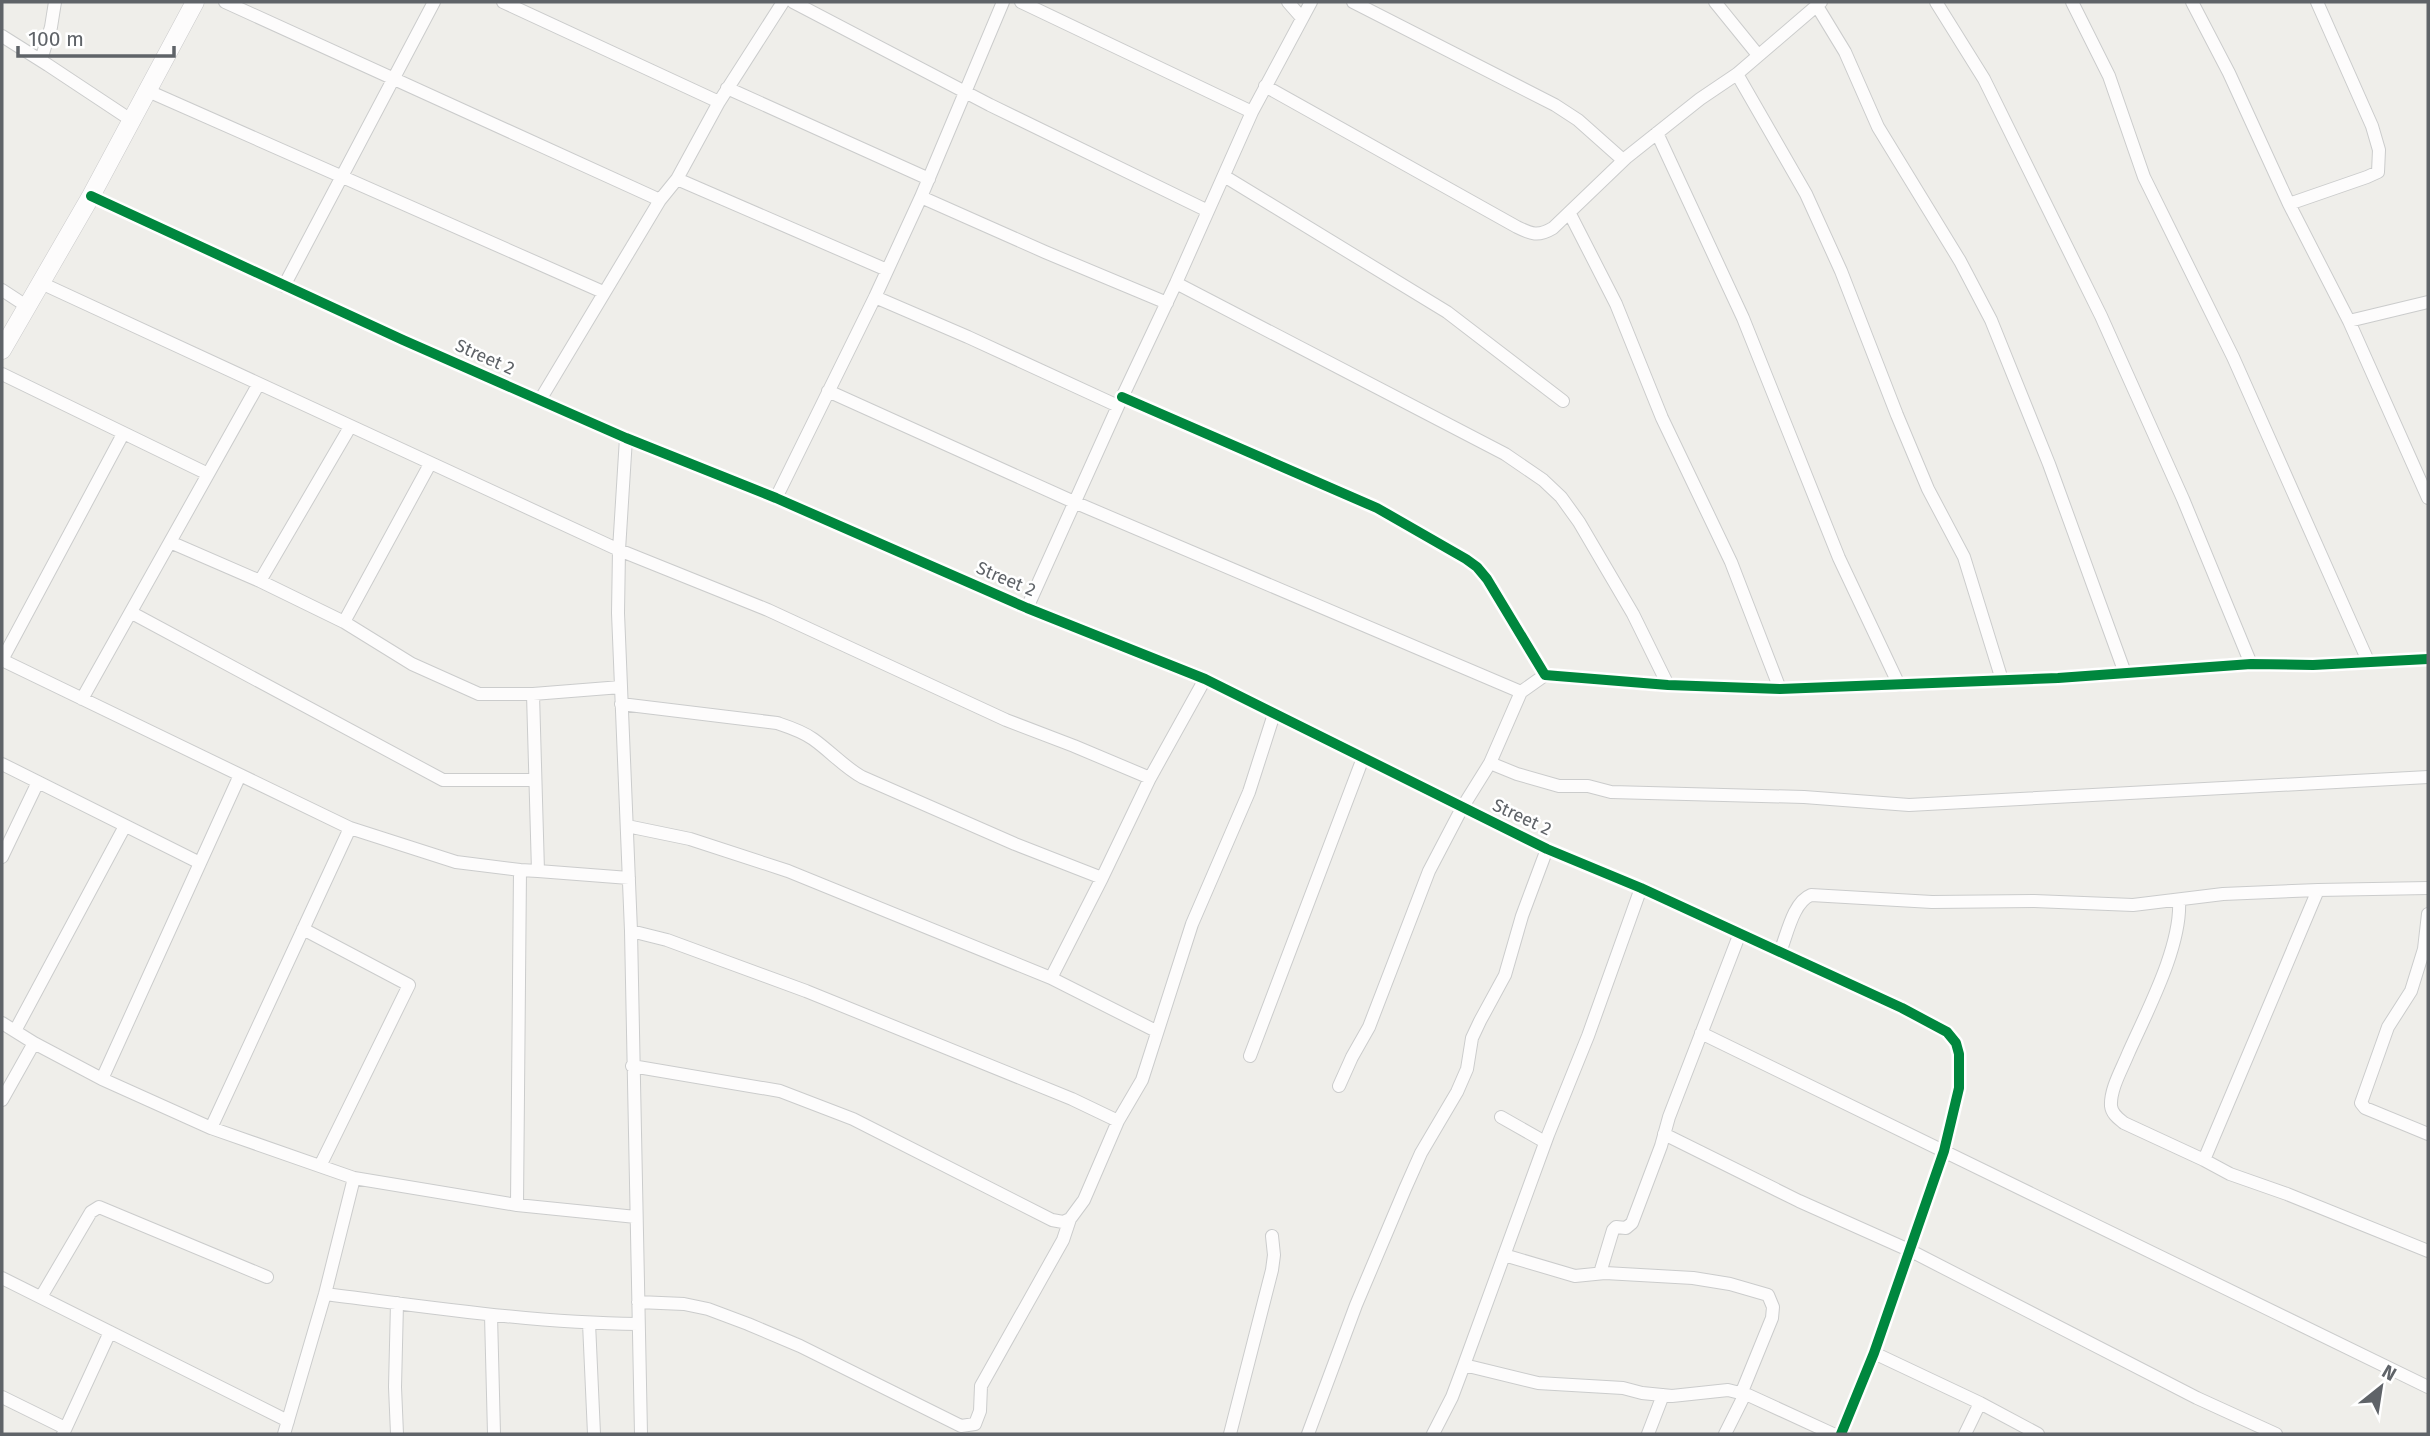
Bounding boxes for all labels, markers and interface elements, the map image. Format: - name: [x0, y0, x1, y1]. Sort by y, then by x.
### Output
- scale bar: [18, 14, 173, 58]
- text: 100 m: [28, 26, 84, 52]
- street label: Street 2: [452, 334, 518, 380]
- street label: Street 2: [973, 557, 1039, 601]
- street label: Street 2: [1489, 794, 1555, 840]
- north arrow: [2346, 1352, 2416, 1422]
- text: N: [2378, 1360, 2400, 1386]

